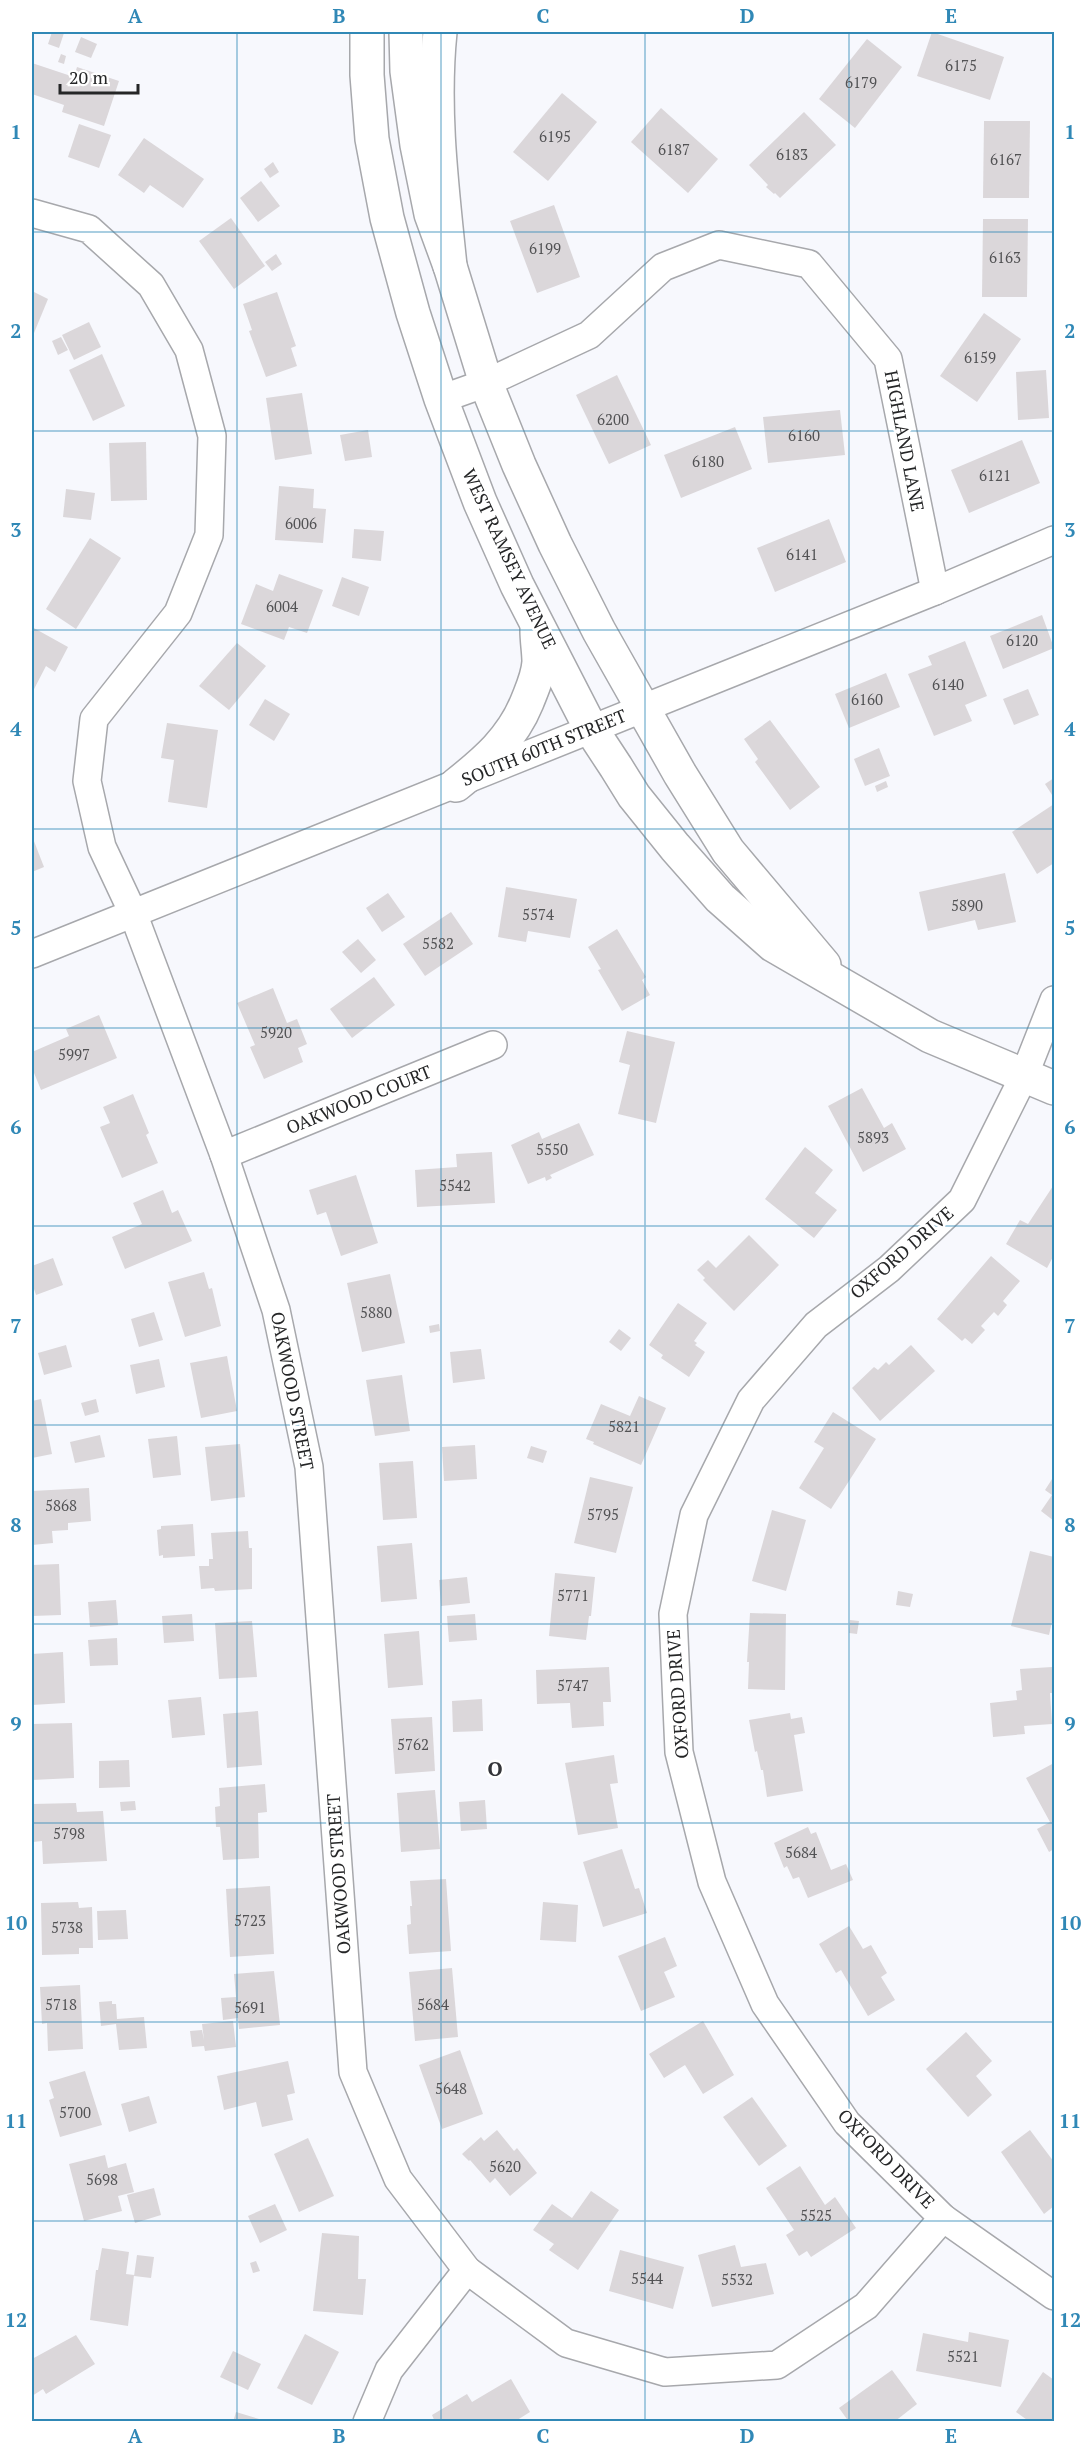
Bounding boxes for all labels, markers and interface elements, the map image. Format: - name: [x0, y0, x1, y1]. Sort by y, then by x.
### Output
- text: A: [128, 2, 143, 29]
- text: B: [333, 2, 346, 29]
- text: C: [536, 2, 550, 29]
- text: D: [740, 2, 754, 29]
- text: E: [945, 2, 957, 29]
- house number: 6175: [945, 55, 977, 75]
- scale bar: [60, 57, 138, 95]
- text: 20 m: [69, 65, 109, 89]
- house number: 6179: [845, 72, 877, 92]
- text: 1: [10, 118, 22, 145]
- text: 1: [1064, 118, 1076, 145]
- house number: 6195: [539, 126, 571, 146]
- house number: 6187: [658, 139, 690, 159]
- house number: 6183: [776, 144, 808, 164]
- house number: 6167: [990, 149, 1022, 169]
- house number: 6199: [529, 238, 561, 258]
- house number: 6163: [989, 247, 1021, 267]
- text: 2: [10, 317, 22, 344]
- text: 2: [1064, 317, 1076, 344]
- house number: 6159: [964, 347, 996, 367]
- street label: HIGHLAND LANE: [880, 368, 930, 513]
- house number: 6200: [597, 409, 629, 429]
- house number: 6160: [788, 425, 820, 445]
- house number: 6180: [692, 451, 724, 471]
- street label: WEST RAMSEY AVENUE: [457, 464, 562, 653]
- house number: 6121: [979, 465, 1011, 485]
- house number: 6006: [285, 513, 317, 533]
- text: 3: [10, 516, 22, 543]
- text: 3: [1064, 516, 1076, 543]
- house number: 6141: [786, 544, 818, 564]
- house number: 6004: [266, 596, 298, 616]
- house number: 6120: [1006, 630, 1038, 650]
- house number: 6140: [932, 674, 964, 694]
- house number: 6160: [851, 689, 883, 709]
- street label: SOUTH 60TH STREET: [458, 703, 630, 791]
- text: 4: [10, 715, 22, 742]
- text: 4: [1064, 715, 1076, 742]
- house number: 5890: [951, 895, 983, 915]
- house number: 5574: [522, 904, 554, 924]
- text: 5: [10, 914, 22, 941]
- text: 5: [1064, 914, 1076, 941]
- house number: 5582: [422, 933, 454, 953]
- house number: 5920: [260, 1022, 292, 1042]
- house number: 5997: [58, 1044, 90, 1064]
- street label: OAKWOOD COURT: [282, 1059, 435, 1139]
- text: 6: [10, 1113, 22, 1140]
- text: 6: [1064, 1113, 1076, 1140]
- house number: 5893: [857, 1127, 889, 1147]
- house number: 5550: [536, 1139, 568, 1159]
- house number: 5542: [439, 1175, 471, 1195]
- street label: OXFORD DRIVE: [844, 1201, 958, 1304]
- house number: 5880: [360, 1302, 392, 1322]
- street label: OAKWOOD STREET: [266, 1310, 320, 1472]
- text: 7: [10, 1312, 22, 1339]
- text: 7: [1064, 1312, 1076, 1339]
- house number: 5821: [608, 1416, 640, 1436]
- house number: 5868: [45, 1495, 77, 1515]
- house number: 5795: [587, 1504, 619, 1524]
- text: 8: [10, 1511, 22, 1538]
- text: 8: [1064, 1511, 1076, 1538]
- house number: 5771: [557, 1585, 589, 1605]
- street label: OXFORD DRIVE: [661, 1628, 694, 1760]
- house number: 5747: [557, 1675, 589, 1695]
- text: 9: [10, 1710, 22, 1737]
- text: 9: [1064, 1710, 1076, 1737]
- house number: 5762: [397, 1734, 429, 1754]
- district label: O: [487, 1755, 503, 1782]
- street label: OAKWOOD STREET: [320, 1793, 356, 1955]
- house number: 5798: [53, 1823, 85, 1843]
- house number: 5684: [785, 1842, 817, 1862]
- text: 10: [5, 1909, 27, 1936]
- text: 10: [1059, 1909, 1081, 1936]
- house number: 5723: [234, 1910, 266, 1930]
- house number: 5738: [51, 1917, 83, 1937]
- house number: 5718: [45, 1994, 77, 2014]
- house number: 5684: [417, 1994, 449, 2014]
- house number: 5691: [234, 1997, 266, 2017]
- house number: 5648: [435, 2078, 467, 2098]
- house number: 5700: [59, 2102, 91, 2122]
- street label: OXFORD DRIVE: [833, 2103, 940, 2213]
- text: 11: [5, 2107, 27, 2134]
- text: 11: [1059, 2107, 1081, 2134]
- house number: 5620: [489, 2156, 521, 2176]
- house number: 5698: [86, 2169, 118, 2189]
- house number: 5525: [800, 2205, 832, 2225]
- house number: 5544: [631, 2268, 663, 2288]
- house number: 5532: [721, 2269, 753, 2289]
- text: 12: [5, 2306, 27, 2333]
- text: 12: [1059, 2306, 1081, 2333]
- house number: 5521: [947, 2346, 979, 2366]
- text: A: [128, 2422, 143, 2449]
- text: B: [333, 2422, 346, 2449]
- text: C: [536, 2422, 550, 2449]
- text: D: [740, 2422, 754, 2449]
- text: E: [945, 2422, 957, 2449]

